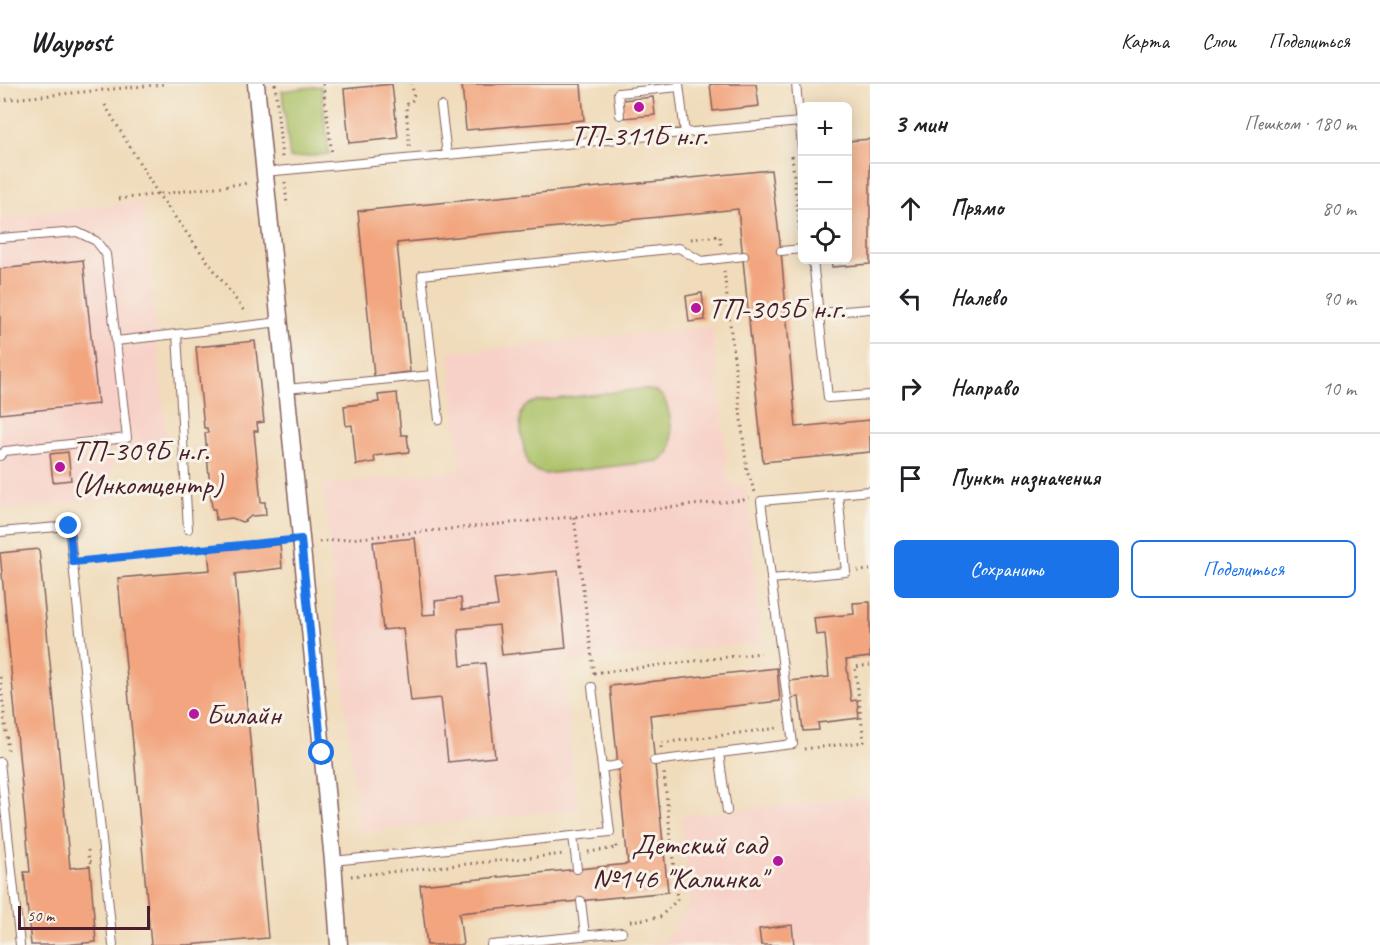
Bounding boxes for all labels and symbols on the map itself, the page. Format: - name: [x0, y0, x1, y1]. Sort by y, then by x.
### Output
- marker: ТП-311Б н.г.: [632, 100, 646, 114]
- place label: ТП-311Б н.г.: [570, 116, 708, 154]
- place label: ТП-305Б н.г.: [708, 289, 845, 327]
- marker: ТП-305Б н.г.: [689, 301, 703, 315]
- place label: ТП-309Б н.г. (Инкомцентр): [72, 431, 225, 503]
- marker: ТП-309Б н.г. (Инкомцентр): [53, 460, 67, 474]
- route end: [55, 512, 81, 538]
- place label: Билайн: [206, 695, 282, 733]
- marker: Билайн: [187, 707, 201, 721]
- route start: [308, 739, 334, 765]
- place label: Детский сад №146 "Калинка": [592, 825, 772, 897]
- marker: Детский сад №146 "Калинка": [771, 854, 785, 868]
- scale bar: [18, 903, 150, 930]

